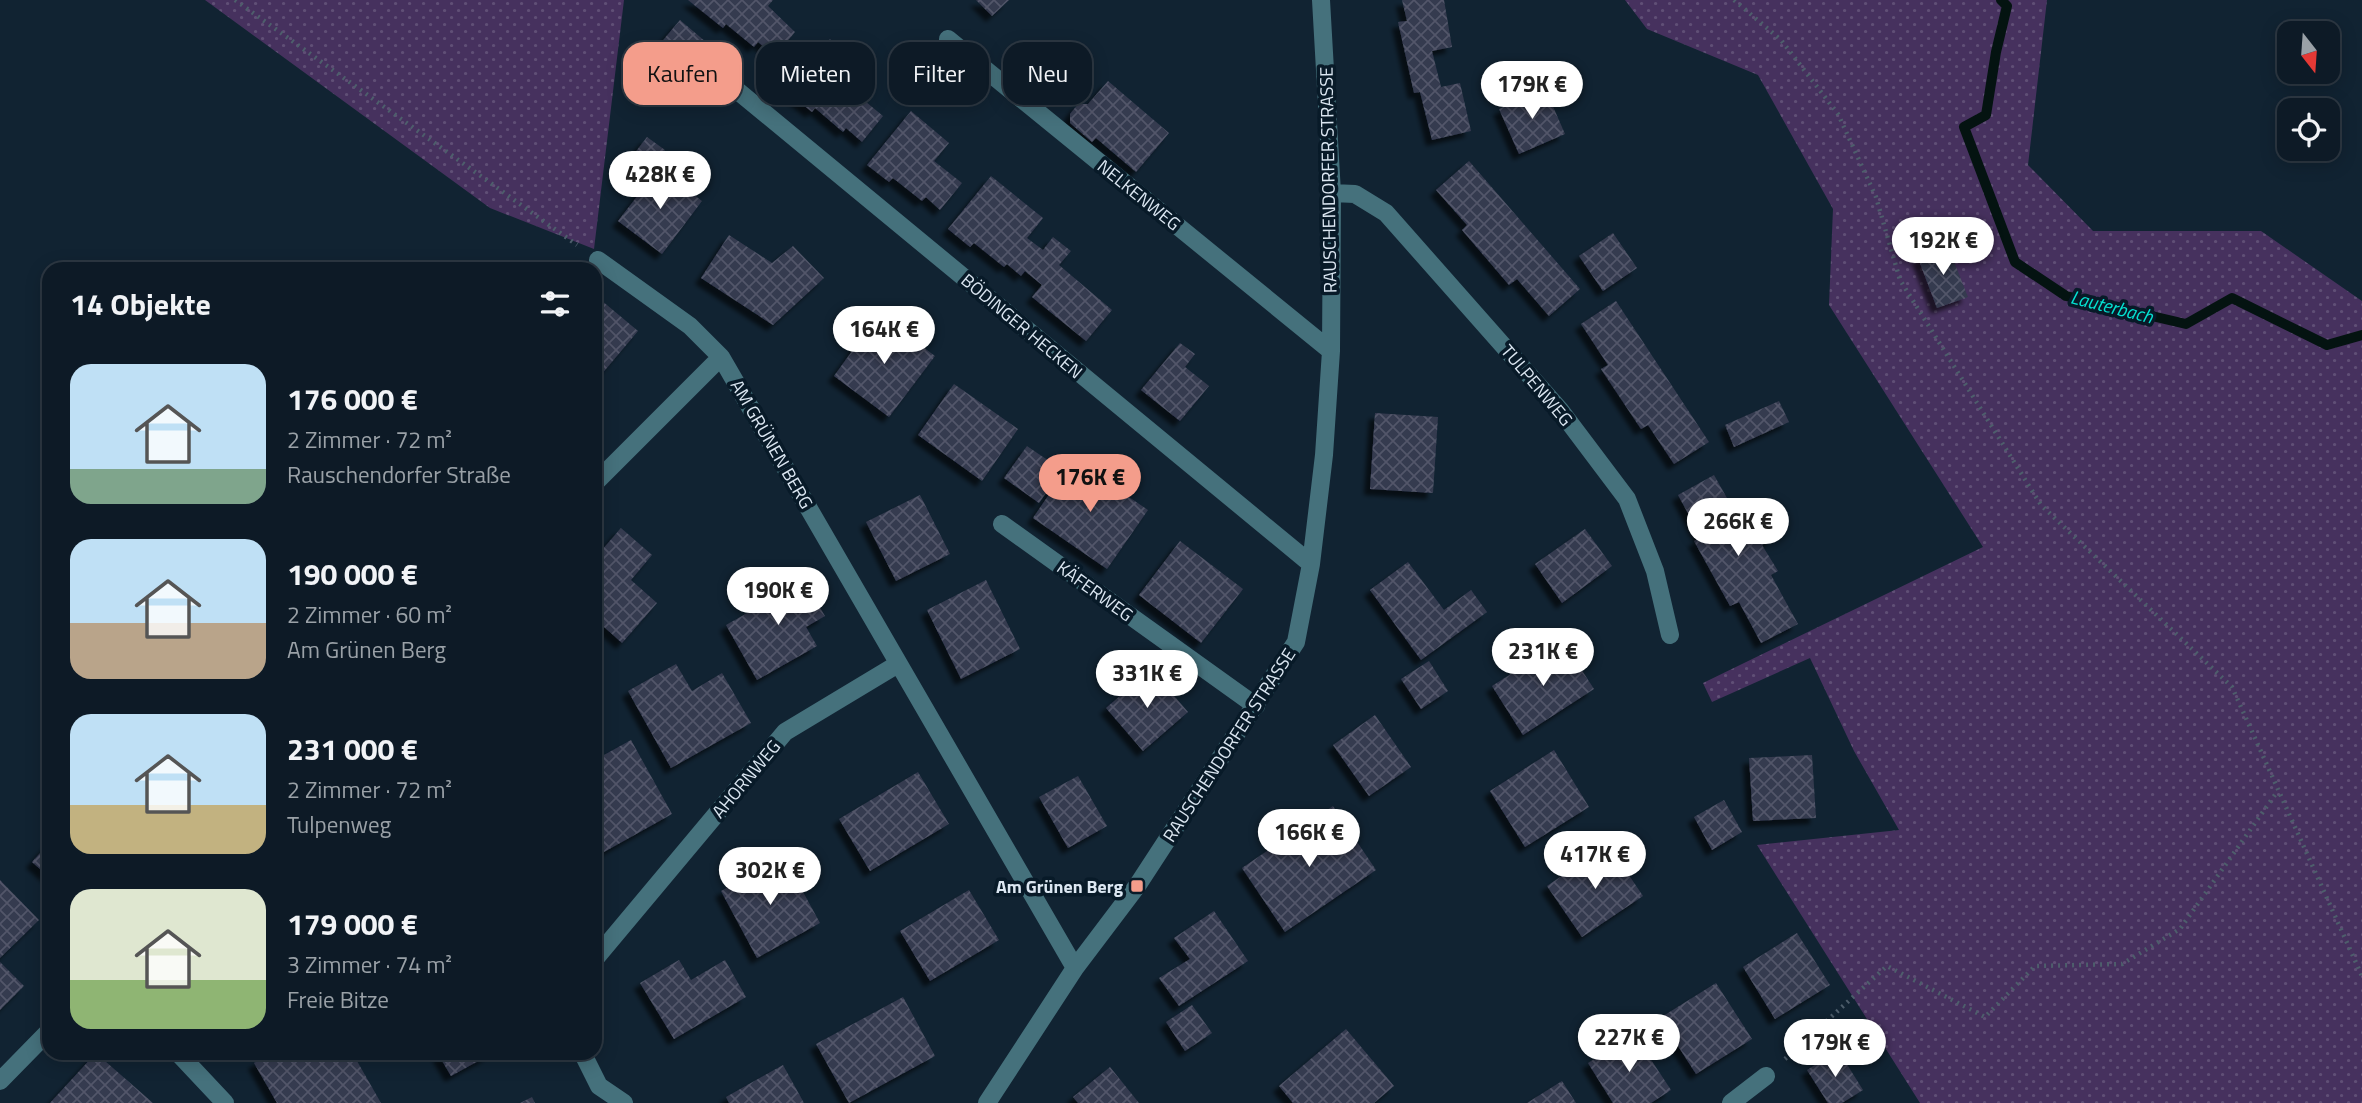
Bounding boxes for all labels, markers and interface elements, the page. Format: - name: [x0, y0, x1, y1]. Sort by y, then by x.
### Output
- north arrow: [2277, 21, 2340, 84]
- map controls: [2277, 21, 2340, 161]
- chip: Kaufen: [623, 42, 742, 105]
- chip: Mieten: [756, 42, 875, 105]
- chip: Filter: [889, 42, 989, 105]
- chip: Neu: [1003, 42, 1092, 105]
- pin: 179K €: [1475, 61, 1589, 121]
- text: 179K €: [1497, 66, 1567, 101]
- street label: RAUSCHENDORFER STRASSE: [1313, 67, 1343, 293]
- button: locate: [2277, 98, 2340, 161]
- pin: 428K €: [603, 152, 717, 211]
- street label: NELKENWEG: [1092, 153, 1186, 237]
- text: 428K €: [625, 156, 695, 191]
- pin: 192K €: [1886, 218, 2000, 277]
- text: 192K €: [1908, 222, 1978, 257]
- street label: BÖDINGER HECKEN: [955, 267, 1089, 385]
- text: 14 Objekte: [70, 281, 211, 327]
- water label: Lauterbach: [2068, 282, 2157, 330]
- icon: filters: [536, 285, 574, 323]
- pin: 164K €: [827, 306, 941, 366]
- text: 164K €: [849, 311, 919, 346]
- street label: TULPENWEG: [1495, 338, 1579, 432]
- street label: AM GRÜNEN BERG: [724, 374, 820, 514]
- text: 176 000 €: [287, 376, 418, 422]
- icon: home: [126, 392, 210, 476]
- text: 2 Zimmer · 72 m²: [287, 422, 452, 457]
- pin: 176K €: [1033, 454, 1147, 514]
- text: Rauschendorfer Straße: [287, 457, 511, 492]
- text: 176K €: [1055, 459, 1125, 494]
- pin: 266K €: [1681, 498, 1795, 558]
- text: 266K €: [1703, 503, 1773, 538]
- text: 190 000 €: [287, 551, 418, 597]
- street label: KÄFERWEG: [1051, 554, 1139, 628]
- icon: home: [126, 567, 210, 651]
- pin: 190K €: [721, 568, 835, 627]
- text: 190K €: [743, 572, 813, 607]
- text: 2 Zimmer · 60 m²: [287, 597, 452, 632]
- pin: 231K €: [1486, 628, 1600, 688]
- text: Am Grünen Berg: [287, 632, 446, 667]
- text: 231K €: [1508, 633, 1578, 668]
- street label: RAUSCHENDORFER STRASSE: [1156, 643, 1302, 847]
- pin: 331K €: [1090, 650, 1204, 710]
- text: 331K €: [1112, 655, 1182, 690]
- text: 231 000 €: [287, 726, 418, 772]
- street label: AHORNWEG: [705, 734, 787, 824]
- icon: home: [126, 742, 210, 826]
- text: 2 Zimmer · 72 m²: [287, 772, 452, 807]
- text: Tulpenweg: [287, 807, 391, 842]
- pin: 166K €: [1252, 810, 1366, 869]
- text: 166K €: [1274, 814, 1344, 849]
- pin: 417K €: [1538, 832, 1652, 891]
- text: 417K €: [1560, 836, 1630, 871]
- pin: 302K €: [713, 848, 827, 907]
- text: 302K €: [735, 852, 805, 887]
- place label: Am Grünen Berg: [996, 873, 1123, 900]
- marker: Am Grünen Berg: [1129, 878, 1145, 894]
- text: 179 000 €: [287, 901, 418, 947]
- icon: home: [126, 917, 210, 1001]
- text: 3 Zimmer · 74 m²: [287, 947, 452, 982]
- text: Freie Bitze: [287, 982, 389, 1017]
- pin: 227K €: [1572, 1014, 1686, 1074]
- text: 227K €: [1594, 1019, 1664, 1054]
- pin: 179K €: [1778, 1020, 1892, 1079]
- text: 179K €: [1800, 1024, 1870, 1059]

